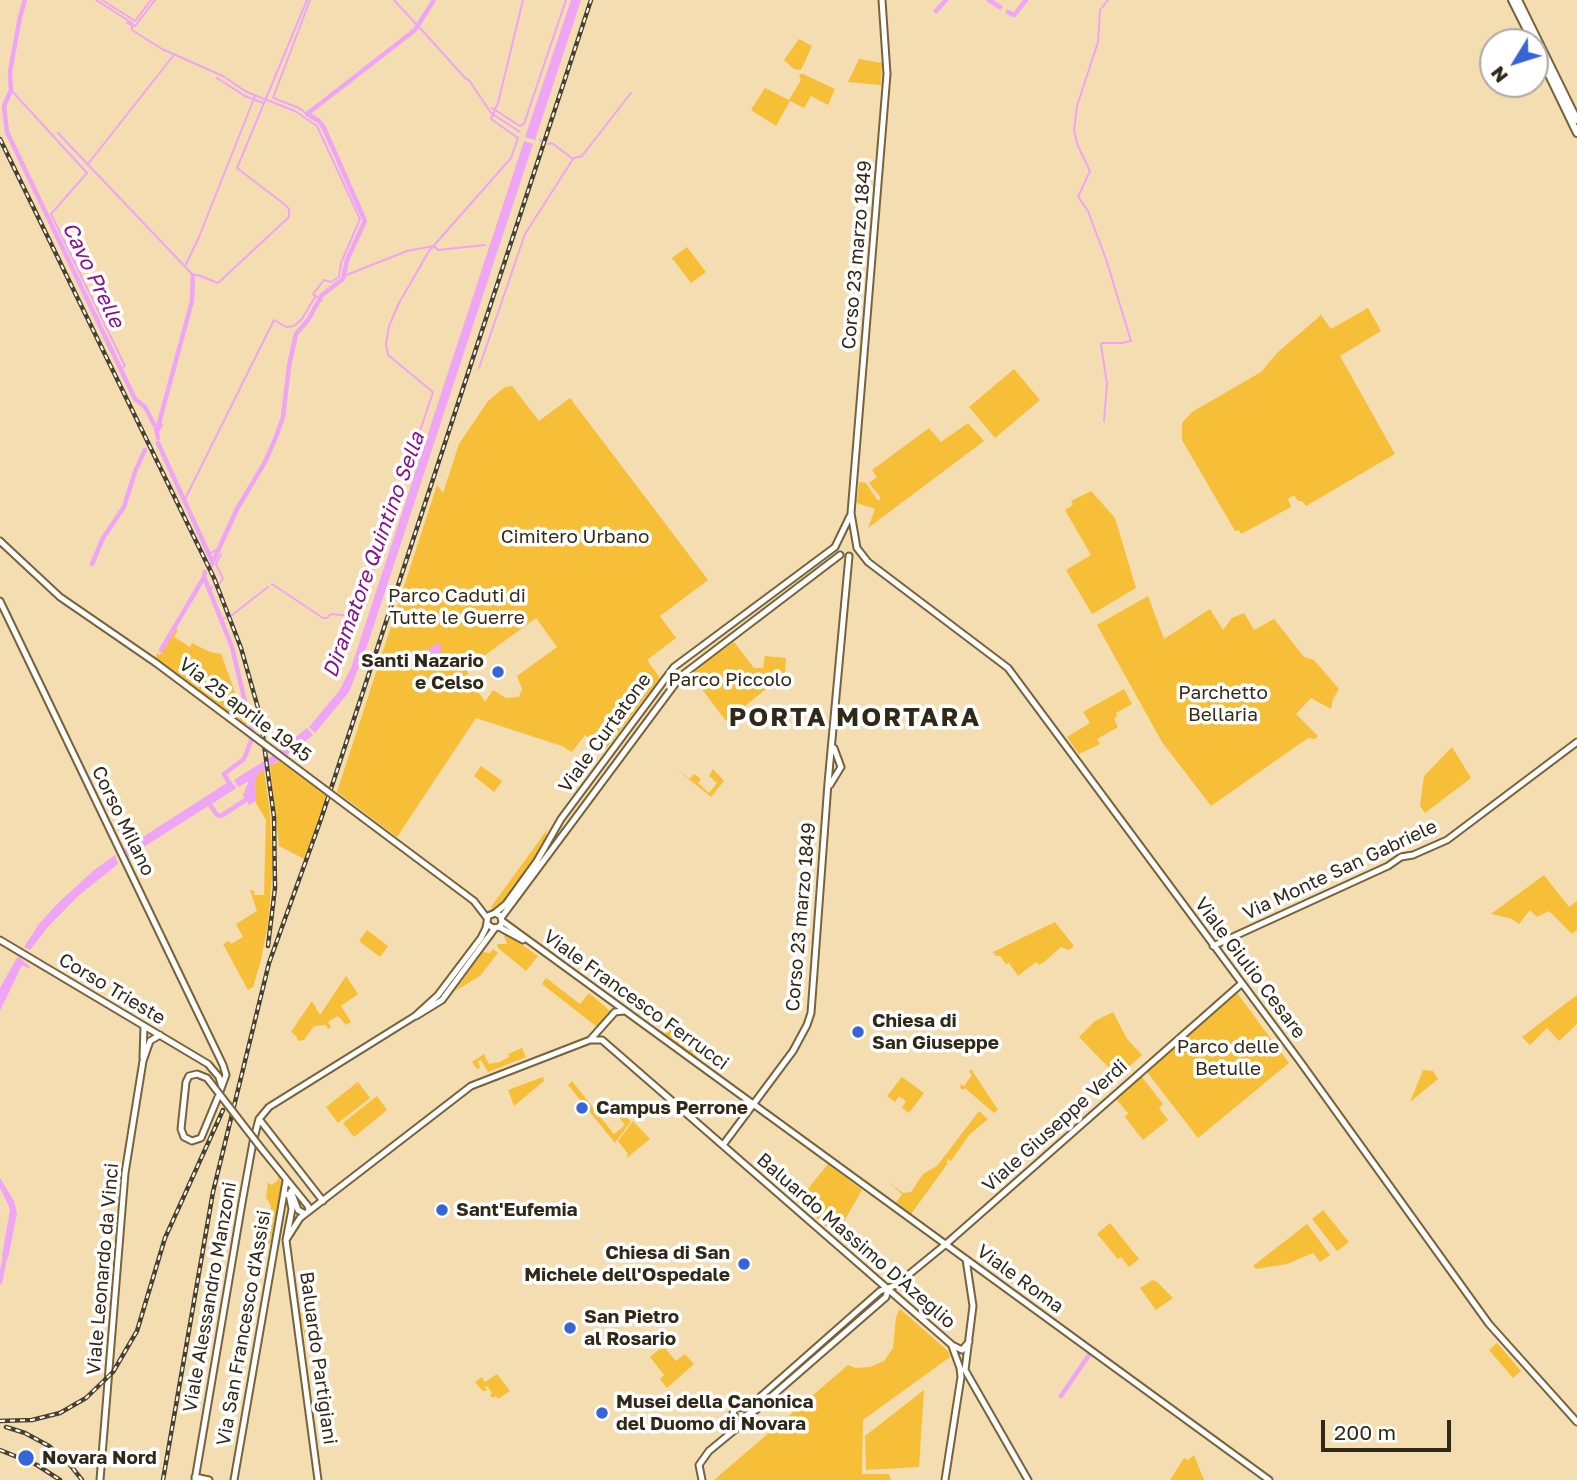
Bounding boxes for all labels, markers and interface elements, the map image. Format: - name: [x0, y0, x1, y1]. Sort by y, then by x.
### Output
- north arrow: [1479, 28, 1549, 98]
- text: N: [1485, 62, 1512, 88]
- street label: Corso 23 marzo 1849: [837, 160, 877, 350]
- water label: Cavo Prelle: [57, 218, 129, 332]
- water label: Diramatore Quintino Sella: [318, 429, 430, 681]
- park label: Cimitero Urbano: [501, 526, 649, 548]
- park label: Parco Caduti di Tutte le Guerre: [388, 585, 526, 629]
- place label: Santi Nazario e Celso: [361, 650, 484, 694]
- street label: Via 25 aprile 1945: [174, 653, 316, 767]
- marker: Santi Nazario e Celso: [490, 664, 506, 680]
- street label: Viale Curtatone: [554, 669, 656, 797]
- park label: Parco Piccolo: [668, 669, 792, 691]
- park label: Parchetto Bellaria: [1178, 682, 1268, 726]
- district label: PORTA MORTARA: [730, 702, 980, 734]
- street label: Corso Milano: [87, 762, 159, 880]
- street label: Via Monte San Gabriele: [1239, 815, 1441, 925]
- street label: Corso 23 marzo 1849: [781, 822, 821, 1012]
- street label: Viale Giulio Cesare: [1190, 893, 1310, 1043]
- street label: Viale Francesco Ferrucci: [539, 925, 733, 1075]
- street label: Corso Trieste: [55, 948, 169, 1030]
- place label: Chiesa di San Giuseppe: [872, 1010, 999, 1054]
- marker: Chiesa di San Giuseppe: [850, 1024, 866, 1040]
- park label: Parco delle Betulle: [1177, 1036, 1279, 1080]
- street label: Viale Giuseppe Verdi: [978, 1055, 1132, 1197]
- place label: Campus Perrone: [596, 1097, 748, 1119]
- marker: Campus Perrone: [574, 1100, 590, 1116]
- street label: Baluardo Massimo D'Azeglio: [752, 1148, 960, 1334]
- street label: Viale Leonardo da Vinci: [82, 1162, 124, 1376]
- street label: Viale Alessandro Manzoni: [178, 1180, 242, 1414]
- place label: Sant'Eufemia: [456, 1199, 578, 1221]
- marker: Sant'Eufemia: [434, 1202, 450, 1218]
- street label: Via San Francesco d'Assisi: [212, 1208, 276, 1448]
- street label: Viale Roma: [972, 1240, 1068, 1318]
- place label: Chiesa di San Michele dell'Ospedale: [524, 1242, 730, 1286]
- marker: Chiesa di San Michele dell'Ospedale: [736, 1256, 752, 1272]
- street label: Baluardo Partigiani: [295, 1270, 341, 1446]
- place label: San Pietro al Rosario: [584, 1306, 679, 1350]
- marker: San Pietro al Rosario: [562, 1320, 578, 1336]
- place label: Musei della Canonica del Duomo di Novara: [616, 1391, 813, 1435]
- marker: Musei della Canonica del Duomo di Novara: [594, 1405, 610, 1421]
- scale bar: [1325, 1406, 1454, 1450]
- text: 200 m: [1334, 1419, 1396, 1445]
- place label: Novara Nord: [42, 1447, 157, 1469]
- marker: Novara Nord: [16, 1448, 36, 1468]

